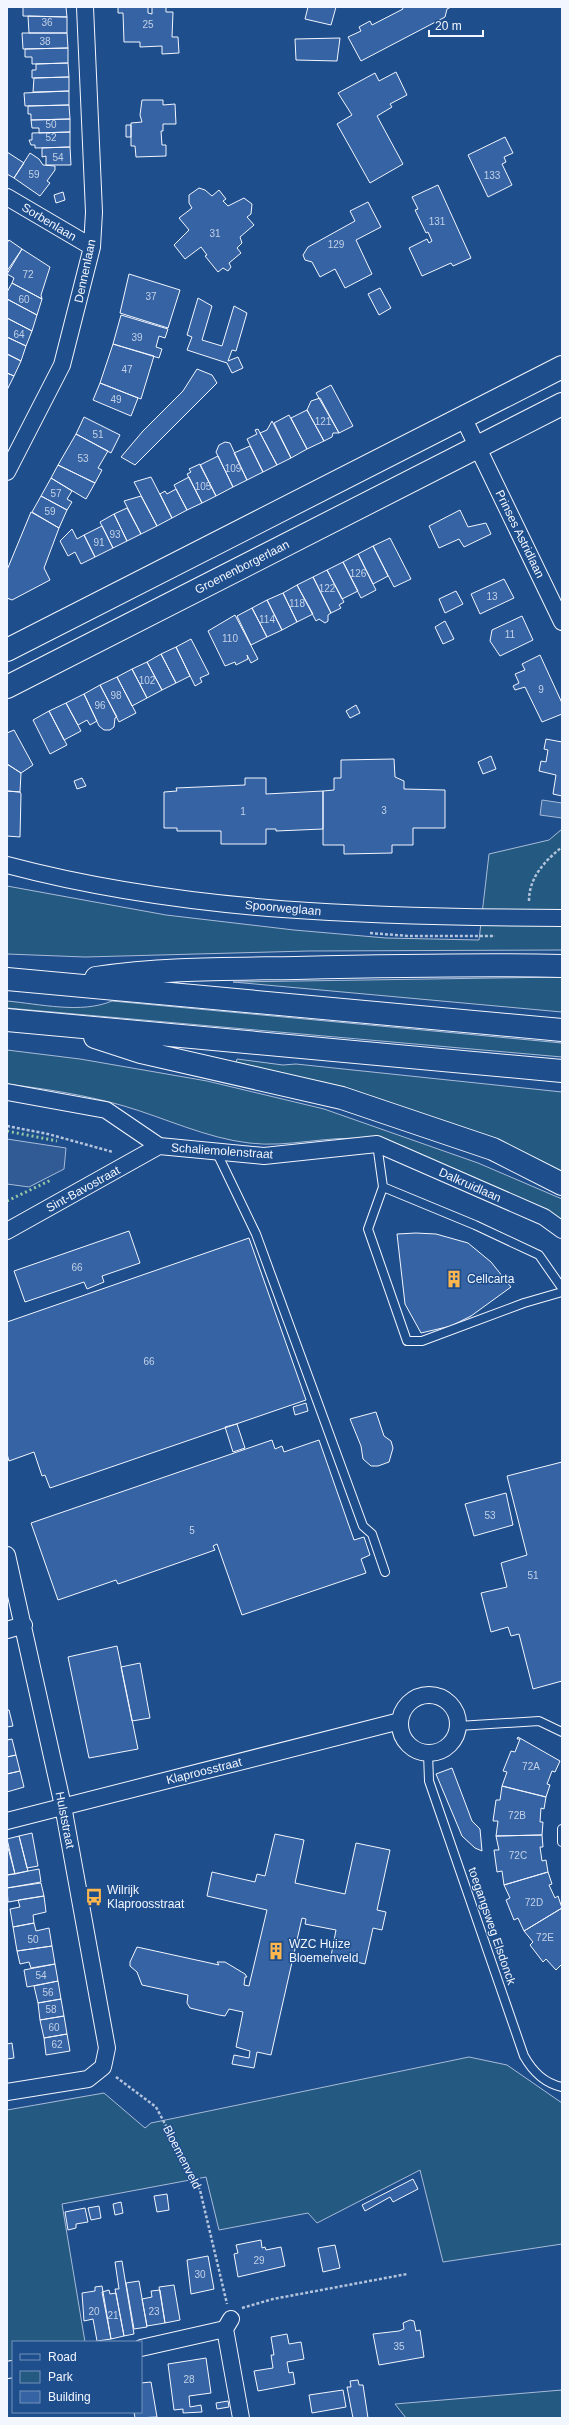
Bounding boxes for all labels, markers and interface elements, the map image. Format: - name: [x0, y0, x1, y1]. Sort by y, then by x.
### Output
- scale bar: [429, 12, 483, 38]
- house number: 36: [41, 17, 53, 28]
- house number: 25: [142, 19, 154, 30]
- text: 20 m: [435, 19, 462, 33]
- house number: 38: [39, 36, 51, 47]
- house number: 50: [45, 119, 57, 130]
- house number: 52: [45, 132, 57, 143]
- house number: 54: [52, 152, 64, 163]
- house number: 59: [28, 169, 40, 180]
- house number: 133: [484, 170, 501, 181]
- street label: Sorbenlaan: [19, 200, 79, 244]
- house number: 131: [429, 216, 446, 227]
- house number: 31: [209, 228, 221, 239]
- street label: Dennenlaan: [71, 238, 99, 304]
- house number: 129: [328, 239, 345, 250]
- house number: 72: [22, 269, 34, 280]
- house number: 37: [145, 291, 157, 302]
- house number: 60: [18, 294, 30, 305]
- house number: 64: [13, 329, 25, 340]
- house number: 39: [131, 332, 143, 343]
- house number: 47: [121, 364, 133, 375]
- house number: 49: [110, 394, 122, 405]
- house number: 121: [315, 416, 332, 427]
- house number: 51: [92, 429, 104, 440]
- house number: 53: [77, 453, 89, 464]
- house number: 109: [225, 463, 242, 474]
- house number: 105: [195, 481, 212, 492]
- house number: 57: [50, 488, 62, 499]
- street label: Prinses Astridlaan: [493, 488, 547, 580]
- house number: 59: [44, 506, 56, 517]
- house number: 93: [109, 529, 121, 540]
- house number: 91: [93, 537, 105, 548]
- street label: Groenenborgerlaan: [192, 537, 292, 597]
- house number: 126: [350, 568, 367, 579]
- house number: 122: [319, 583, 336, 594]
- house number: 13: [486, 591, 498, 602]
- house number: 118: [289, 598, 305, 609]
- house number: 114: [259, 614, 275, 625]
- house number: 11: [505, 629, 516, 640]
- house number: 110: [222, 633, 238, 644]
- house number: 102: [139, 675, 156, 686]
- house number: 9: [538, 684, 544, 695]
- house number: 98: [110, 690, 122, 701]
- house number: 96: [94, 700, 106, 711]
- house number: 3: [381, 805, 387, 816]
- house number: 1: [240, 806, 246, 817]
- street label: Spoorweglaan: [244, 898, 322, 918]
- street label: Schaliemolenstraat: [171, 1140, 274, 1162]
- street label: Sint-Bavostraat: [44, 1163, 123, 1215]
- street label: Dalkruidlaan: [437, 1165, 503, 1205]
- house number: 66: [71, 1262, 83, 1273]
- building icon: Cellcarta: [444, 1269, 464, 1289]
- place label: Cellcarta: [467, 1272, 515, 1286]
- house number: 66: [143, 1356, 155, 1367]
- house number: 53: [484, 1510, 496, 1521]
- house number: 5: [189, 1525, 195, 1536]
- house number: 51: [527, 1570, 539, 1581]
- street label: Klaproosstraat: [165, 1755, 244, 1787]
- house number: 72A: [522, 1761, 540, 1772]
- street label: Hulststraat: [53, 1791, 77, 1850]
- house number: 72B: [508, 1810, 526, 1821]
- house number: 72C: [509, 1850, 527, 1861]
- street label: toegangsweg Elsdonck: [465, 1865, 519, 1988]
- place label: Wilrijk Klaproosstraat: [107, 1883, 185, 1911]
- bus stop icon: Wilrijk Klaproosstraat: [84, 1887, 104, 1907]
- house number: 72D: [525, 1897, 543, 1908]
- house number: 72E: [536, 1932, 554, 1943]
- house number: 50: [27, 1934, 39, 1945]
- place label: WZC Huize Bloemenveld: [289, 1937, 358, 1965]
- building icon: WZC Huize Bloemenveld: [266, 1941, 286, 1961]
- house number: 54: [35, 1970, 47, 1981]
- house number: 56: [42, 1987, 54, 1998]
- house number: 58: [45, 2004, 57, 2015]
- house number: 60: [48, 2022, 60, 2033]
- house number: 62: [51, 2039, 63, 2050]
- street label: Bloemenveld: [160, 2123, 204, 2191]
- house number: 29: [253, 2255, 265, 2266]
- house number: 30: [194, 2269, 206, 2280]
- house number: 20: [88, 2306, 100, 2317]
- house number: 23: [148, 2306, 160, 2317]
- house number: 21: [107, 2310, 119, 2321]
- legend: [12, 2341, 142, 2413]
- house number: 35: [393, 2341, 405, 2352]
- text: Road: [48, 2350, 77, 2364]
- text: Park: [48, 2370, 74, 2384]
- house number: 28: [183, 2374, 195, 2385]
- text: Building: [48, 2390, 91, 2404]

